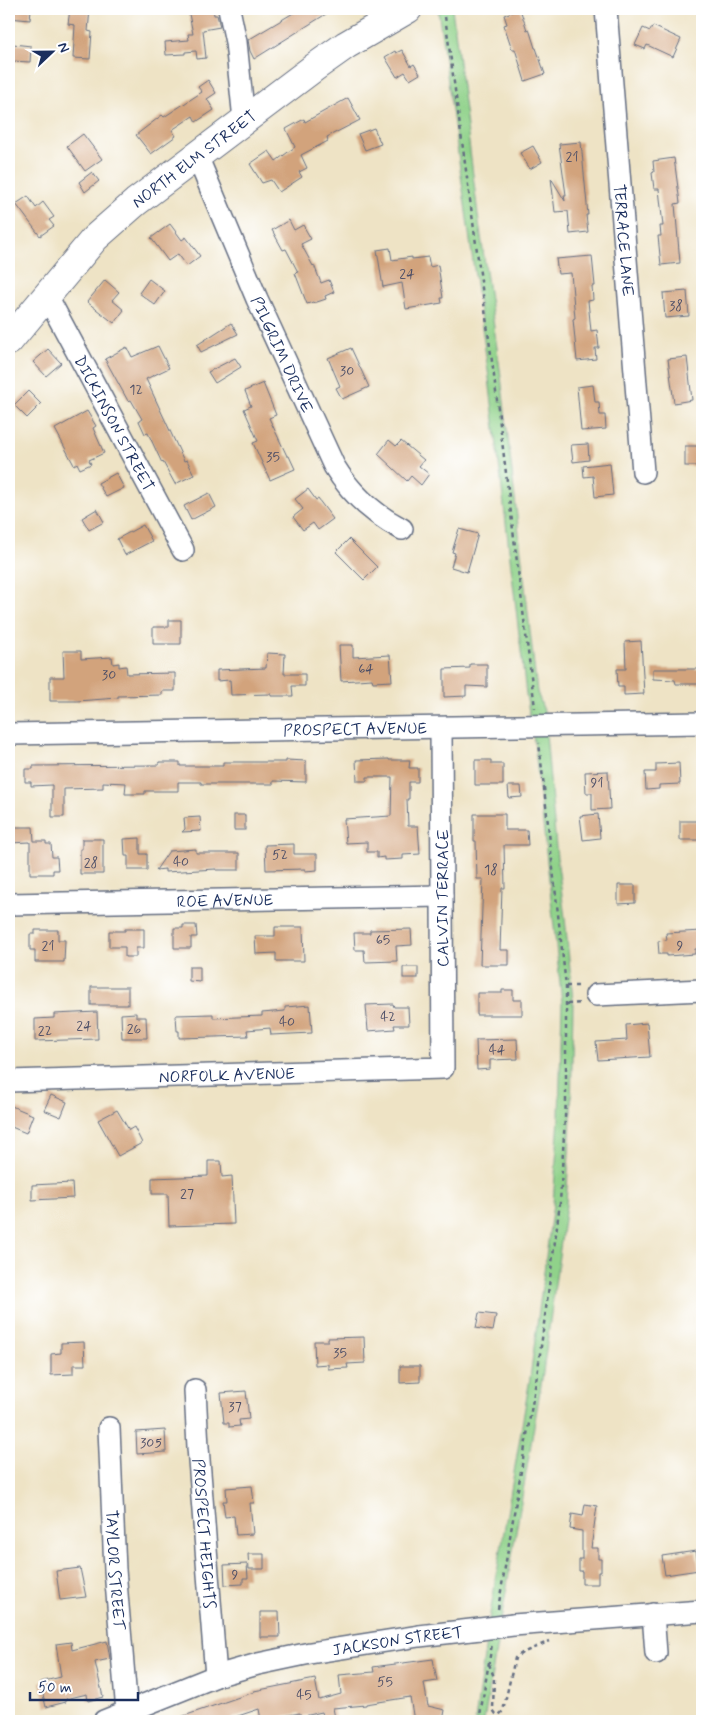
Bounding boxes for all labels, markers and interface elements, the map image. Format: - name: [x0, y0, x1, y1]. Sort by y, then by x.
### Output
- north arrow: [28, 28, 78, 78]
- text: N: [53, 40, 73, 55]
- street label: NORTH ELM STREET: [128, 106, 261, 213]
- house number: 21: [566, 148, 578, 166]
- street label: TERRACE LANE: [608, 183, 638, 297]
- house number: 24: [399, 265, 415, 283]
- street label: PILGRIM DRIVE: [245, 293, 317, 417]
- house number: 38: [669, 297, 683, 315]
- street label: DICKINSON STREET: [69, 352, 159, 495]
- house number: 30: [340, 362, 354, 380]
- house number: 12: [129, 381, 143, 399]
- house number: 35: [266, 448, 280, 466]
- house number: 64: [358, 660, 374, 678]
- house number: 30: [102, 666, 116, 684]
- street label: PROSPECT AVENUE: [283, 718, 427, 742]
- house number: 91: [591, 774, 603, 792]
- street label: CALVIN TERRACE: [433, 829, 454, 967]
- house number: 52: [272, 846, 288, 864]
- house number: 40: [173, 853, 189, 871]
- house number: 28: [84, 854, 98, 872]
- house number: 18: [484, 861, 498, 879]
- street label: ROE AVENUE: [177, 890, 273, 913]
- house number: 65: [376, 931, 390, 949]
- house number: 21: [42, 937, 54, 955]
- house number: 9: [677, 937, 684, 955]
- house number: 42: [380, 1008, 396, 1026]
- house number: 40: [279, 1013, 295, 1031]
- house number: 24: [76, 1017, 92, 1035]
- house number: 26: [127, 1020, 142, 1038]
- house number: 22: [38, 1022, 52, 1040]
- house number: 44: [489, 1041, 506, 1059]
- street label: NORFOLK AVENUE: [159, 1063, 295, 1089]
- house number: 27: [180, 1185, 194, 1203]
- house number: 35: [333, 1344, 347, 1362]
- house number: 37: [228, 1398, 242, 1416]
- house number: 305: [140, 1434, 162, 1452]
- street label: PROSPECT HEIGHTS: [187, 1458, 220, 1610]
- street label: TAYLOR STREET: [100, 1510, 129, 1632]
- house number: 9: [232, 1566, 239, 1584]
- street label: JACKSON STREET: [331, 1622, 464, 1661]
- scale bar: [30, 1670, 138, 1702]
- house number: 55: [377, 1673, 393, 1691]
- text: 50 m: [38, 1678, 72, 1698]
- house number: 45: [296, 1686, 312, 1704]

